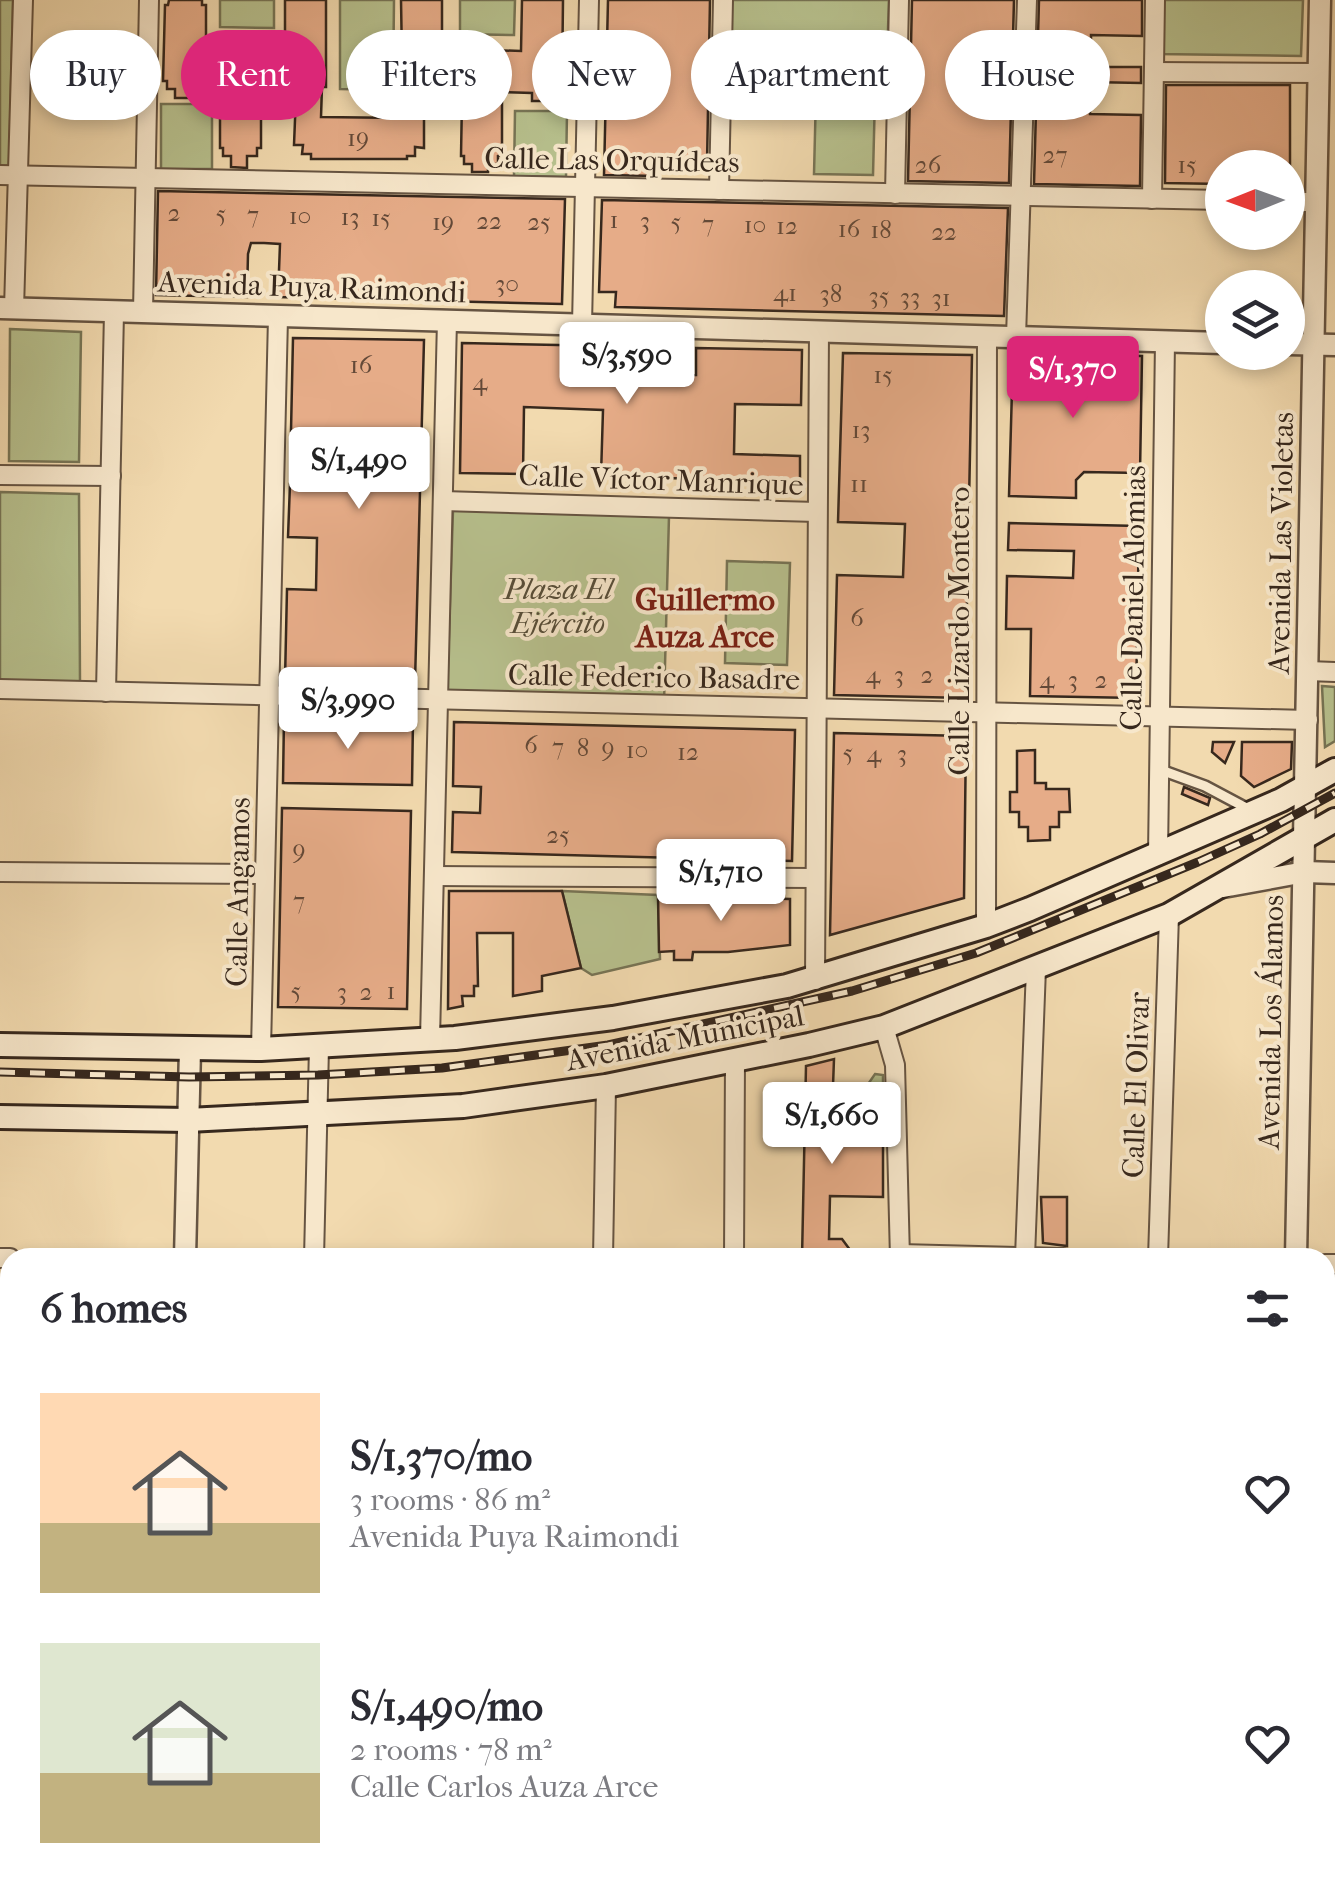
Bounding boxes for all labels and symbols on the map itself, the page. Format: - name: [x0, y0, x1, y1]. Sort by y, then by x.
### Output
- house number: 19: [347, 123, 369, 152]
- house number: 27: [1043, 140, 1067, 169]
- street label: Calle Las Orquídeas: [484, 141, 740, 180]
- house number: 26: [915, 150, 942, 179]
- house number: 15: [1177, 150, 1197, 179]
- north arrow: [1205, 150, 1305, 250]
- house number: 2: [168, 198, 180, 227]
- house number: 5: [216, 199, 226, 228]
- house number: 7: [247, 200, 259, 229]
- house number: 10: [289, 201, 311, 230]
- house number: 13: [340, 202, 360, 231]
- house number: 15: [371, 203, 391, 232]
- house number: 1: [610, 205, 618, 234]
- house number: 22: [476, 206, 502, 235]
- house number: 3: [640, 206, 650, 235]
- house number: 19: [432, 207, 454, 236]
- house number: 25: [527, 207, 551, 236]
- house number: 5: [671, 207, 681, 236]
- house number: 7: [702, 209, 714, 238]
- house number: 10: [744, 210, 766, 239]
- house number: 12: [776, 211, 798, 240]
- house number: 16: [838, 214, 861, 243]
- house number: 18: [870, 215, 892, 244]
- house number: 22: [931, 217, 957, 246]
- street label: Avenida Puya Raimondi: [156, 265, 467, 310]
- house number: 30: [495, 269, 519, 298]
- house number: 41: [773, 278, 797, 307]
- house number: 38: [820, 279, 842, 308]
- house number: 35: [868, 281, 890, 310]
- house number: 33: [900, 282, 920, 311]
- house number: 31: [931, 283, 951, 312]
- pin: S/3,590: [535, 322, 719, 407]
- pin: S/1,370: [981, 336, 1165, 421]
- house number: 16: [350, 350, 373, 379]
- house number: 15: [873, 360, 893, 389]
- house number: 4: [473, 367, 489, 396]
- street label: Avenida Las Violetas: [1262, 412, 1301, 675]
- house number: 13: [851, 415, 871, 444]
- pin: S/1,490: [267, 427, 451, 512]
- street label: Calle Víctor Manrique: [518, 458, 804, 503]
- street label: Calle Daniel Alomias: [1114, 465, 1153, 731]
- house number: 11: [850, 469, 868, 498]
- street label: Calle Lizardo Montero: [942, 487, 977, 775]
- park label: Plaza El Ejército: [502, 572, 616, 641]
- district label: Guillermo Auza Arce: [634, 581, 775, 655]
- house number: 6: [850, 603, 864, 632]
- street label: Calle Federico Basadre: [508, 657, 800, 698]
- house number: 4: [866, 660, 882, 689]
- house number: 3: [894, 660, 904, 689]
- house number: 2: [921, 660, 933, 689]
- house number: 4: [1040, 665, 1056, 694]
- house number: 3: [1068, 665, 1078, 694]
- house number: 2: [1095, 665, 1107, 694]
- pin: S/3,990: [256, 667, 440, 752]
- house number: 6: [524, 730, 538, 759]
- house number: 7: [552, 732, 564, 761]
- house number: 8: [577, 733, 589, 762]
- house number: 9: [601, 733, 615, 762]
- house number: 10: [626, 735, 648, 764]
- house number: 12: [677, 737, 699, 766]
- house number: 5: [843, 738, 853, 767]
- house number: 4: [867, 739, 883, 768]
- house number: 3: [897, 739, 907, 768]
- street label: Calle Angamos: [219, 797, 258, 987]
- house number: 25: [546, 820, 570, 849]
- house number: 9: [292, 835, 306, 864]
- pin: S/1,710: [629, 839, 813, 924]
- house number: 7: [293, 886, 305, 915]
- street label: Avenida Los Álamos: [1252, 894, 1291, 1151]
- house number: 5: [291, 976, 301, 1005]
- house number: 1: [387, 976, 395, 1005]
- house number: 3: [337, 977, 347, 1006]
- house number: 2: [360, 977, 372, 1006]
- street label: Calle El Olivar: [1116, 991, 1157, 1179]
- street label: Avenida Municipal: [562, 998, 807, 1079]
- pin: S/1,660: [740, 1082, 924, 1167]

